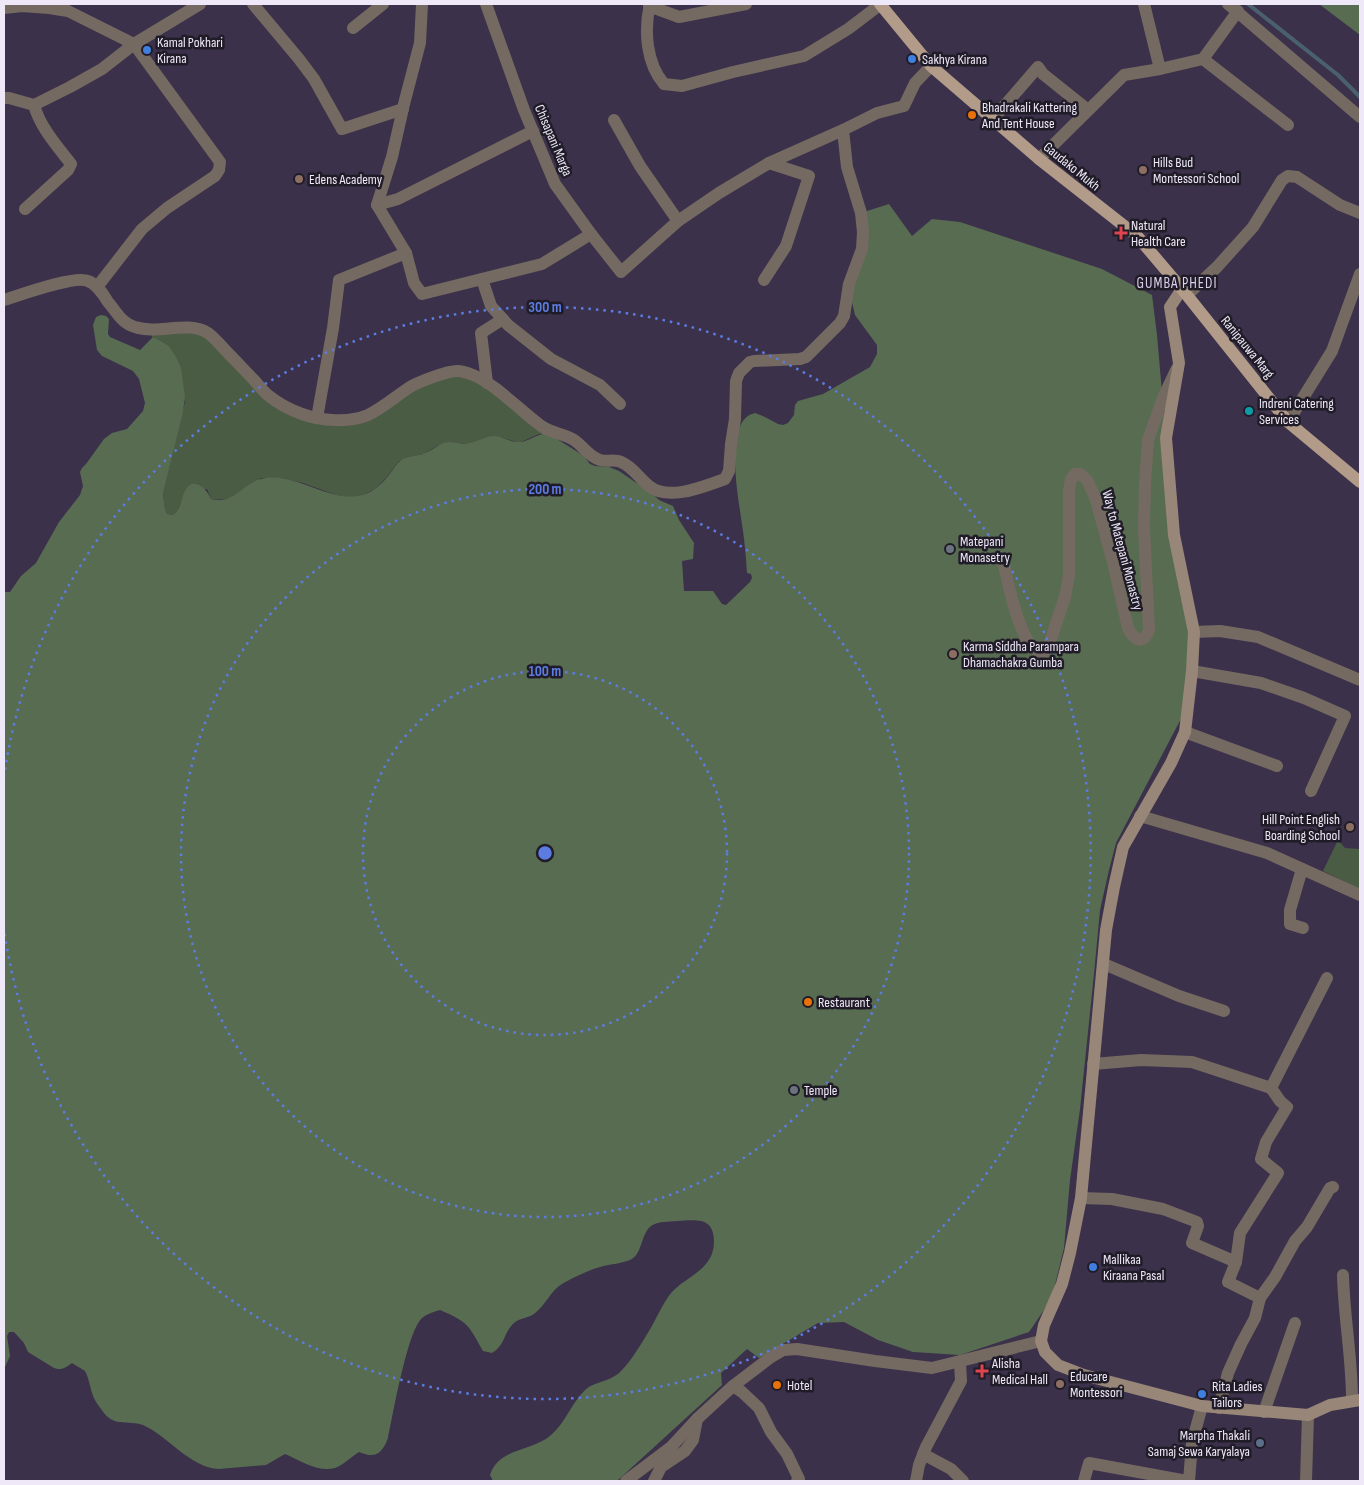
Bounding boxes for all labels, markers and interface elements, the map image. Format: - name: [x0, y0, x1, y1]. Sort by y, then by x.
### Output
- place label: Kamal Pokhari Kirana: [157, 34, 223, 67]
- marker: Kamal Pokhari Kirana: [141, 44, 153, 56]
- place label: Sakhya Kirana: [922, 51, 987, 68]
- marker: Sakhya Kirana: [906, 53, 918, 65]
- place label: Bhadrakali Kattering And Tent House: [981, 99, 1077, 132]
- street label: Chisapani Marga: [531, 102, 576, 178]
- marker: Bhadrakali Kattering And Tent House: [966, 109, 978, 121]
- street label: Gaudako Mukh: [1040, 138, 1103, 194]
- place label: Hills Bud Montessori School: [1153, 154, 1239, 187]
- marker: Hills Bud Montessori School: [1137, 164, 1149, 176]
- place label: Edens Academy: [309, 171, 383, 188]
- marker: Edens Academy: [293, 173, 305, 185]
- place label: Natural Health Care: [1131, 217, 1186, 250]
- marker: Natural Health Care: [1115, 227, 1127, 239]
- district label: GUMBA PHEDI: [1137, 274, 1217, 293]
- text: 300 m: [528, 298, 562, 317]
- street label: Ranipauwa Marg: [1217, 313, 1278, 382]
- place label: Indreni Catering Services: [1259, 395, 1334, 428]
- marker: Indreni Catering Services: [1243, 405, 1255, 417]
- text: 200 m: [528, 480, 562, 499]
- street label: Way to Matepani Monastry: [1098, 488, 1147, 613]
- place label: Matepani Monasetry: [960, 533, 1011, 566]
- marker: Matepani Monasetry: [944, 543, 956, 555]
- place label: Karma Siddha Parampara Dhamachakra Gumba: [963, 638, 1079, 671]
- marker: Karma Siddha Parampara Dhamachakra Gumba: [947, 648, 959, 660]
- text: 100 m: [529, 662, 561, 681]
- place label: Hill Point English Boarding School: [1262, 811, 1340, 844]
- marker: Hill Point English Boarding School: [1344, 821, 1356, 833]
- centre of rings: [536, 844, 554, 862]
- place label: Restaurant: [818, 994, 870, 1011]
- marker: Restaurant: [802, 996, 814, 1008]
- place label: Temple: [804, 1082, 837, 1099]
- marker: Temple: [788, 1084, 800, 1096]
- place label: Mallikaa Kiraana Pasal: [1103, 1251, 1164, 1284]
- marker: Mallikaa Kiraana Pasal: [1087, 1261, 1099, 1273]
- place label: Alisha Medical Hall: [991, 1355, 1048, 1388]
- marker: Alisha Medical Hall: [976, 1365, 988, 1377]
- place label: Educare Montessori: [1070, 1368, 1122, 1401]
- place label: Hotel: [787, 1377, 812, 1394]
- marker: Educare Montessori: [1054, 1378, 1066, 1390]
- place label: Rita Ladies Tailors: [1212, 1378, 1263, 1411]
- marker: Hotel: [771, 1379, 783, 1391]
- marker: Rita Ladies Tailors: [1196, 1388, 1208, 1400]
- place label: Marpha Thakali Samaj Sewa Karyalaya: [1148, 1427, 1250, 1460]
- marker: Marpha Thakali Samaj Sewa Karyalaya: [1254, 1437, 1266, 1449]

